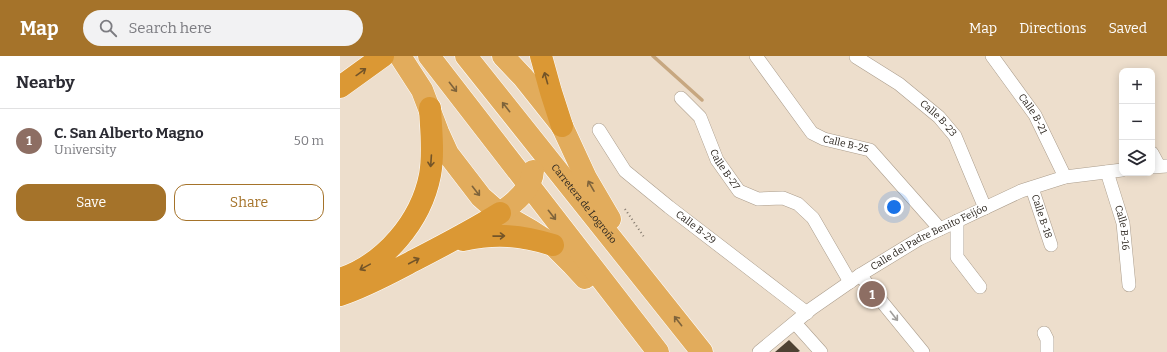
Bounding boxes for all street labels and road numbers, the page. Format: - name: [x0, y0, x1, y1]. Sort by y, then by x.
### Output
- street label: Calle B-21: [1016, 92, 1049, 136]
- street label: Calle B-23: [917, 98, 959, 139]
- street label: Calle B-25: [822, 133, 870, 155]
- street label: Calle B-27: [707, 147, 742, 192]
- street label: Carretera de Logroño: [548, 162, 619, 246]
- street label: Calle B-18: [1029, 193, 1054, 240]
- street label: Calle del Padre Benito Feijóo: [869, 202, 990, 273]
- street label: Calle B-16: [1112, 204, 1132, 251]
- street label: Calle B-29: [673, 208, 718, 247]

